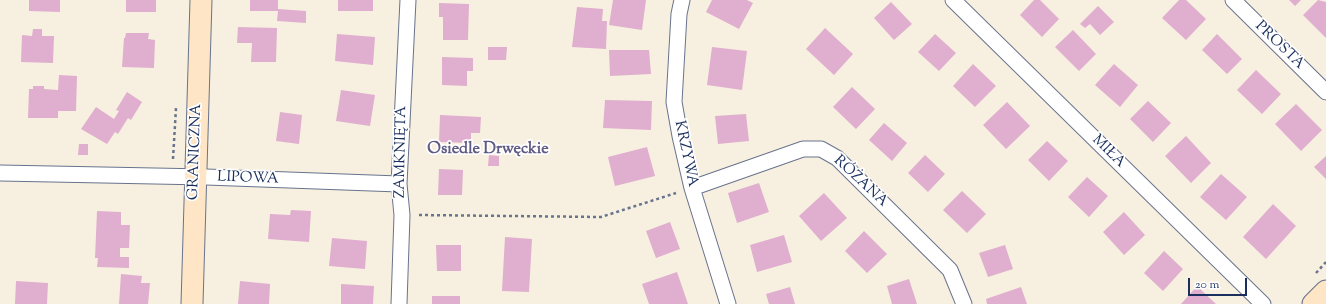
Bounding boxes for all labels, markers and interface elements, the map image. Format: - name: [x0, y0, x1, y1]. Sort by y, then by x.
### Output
- street label: PROSTA: [1250, 18, 1308, 74]
- street label: GRANICZNA: [185, 103, 207, 201]
- street label: ZAMKNIĘTA: [392, 106, 412, 198]
- street label: KRZYWA: [669, 119, 701, 189]
- street label: MIŁA: [1087, 132, 1129, 172]
- district label: Osiedle Drwęckie: [427, 140, 549, 160]
- street label: RÓŻANA: [829, 152, 891, 212]
- street label: LIPOWA: [217, 169, 279, 189]
- scale bar: [1190, 270, 1249, 296]
- text: 20 m: [1195, 276, 1219, 294]

